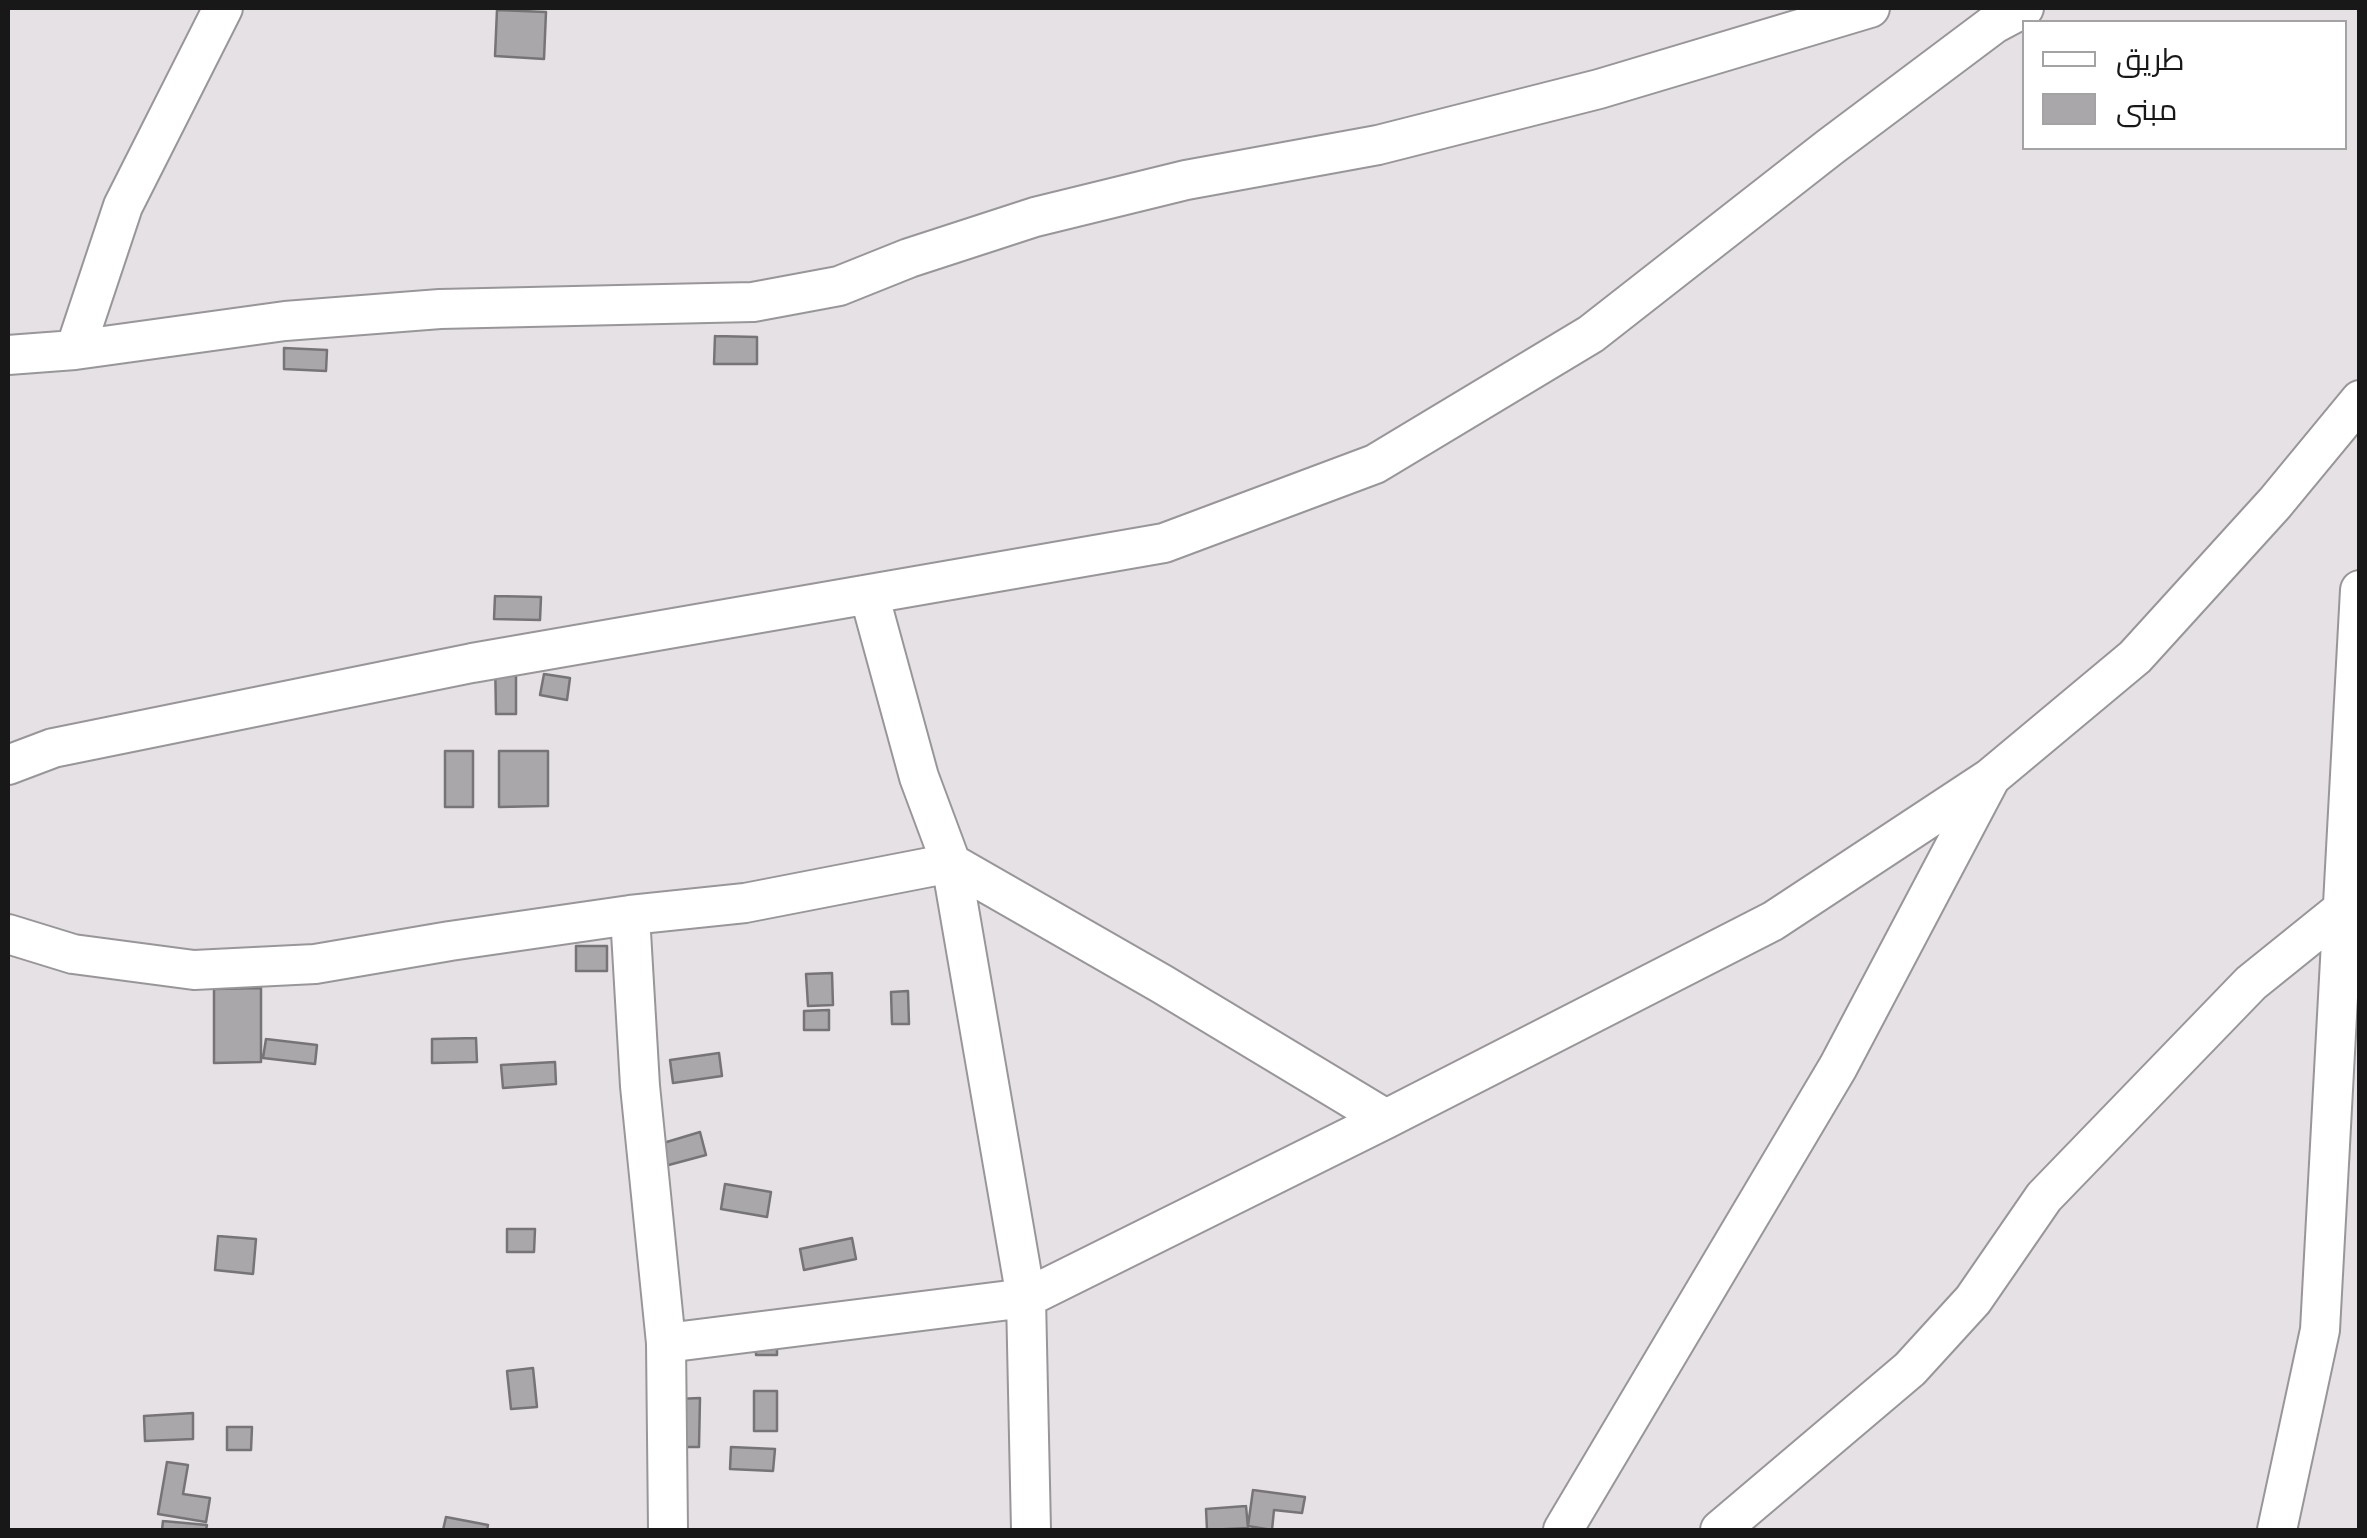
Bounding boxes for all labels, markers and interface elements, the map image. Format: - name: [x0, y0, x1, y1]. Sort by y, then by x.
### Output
- legend: [2022, 20, 2347, 150]
- text: طريق: [2116, 43, 2185, 79]
- text: مبنى: [2116, 93, 2177, 129]

